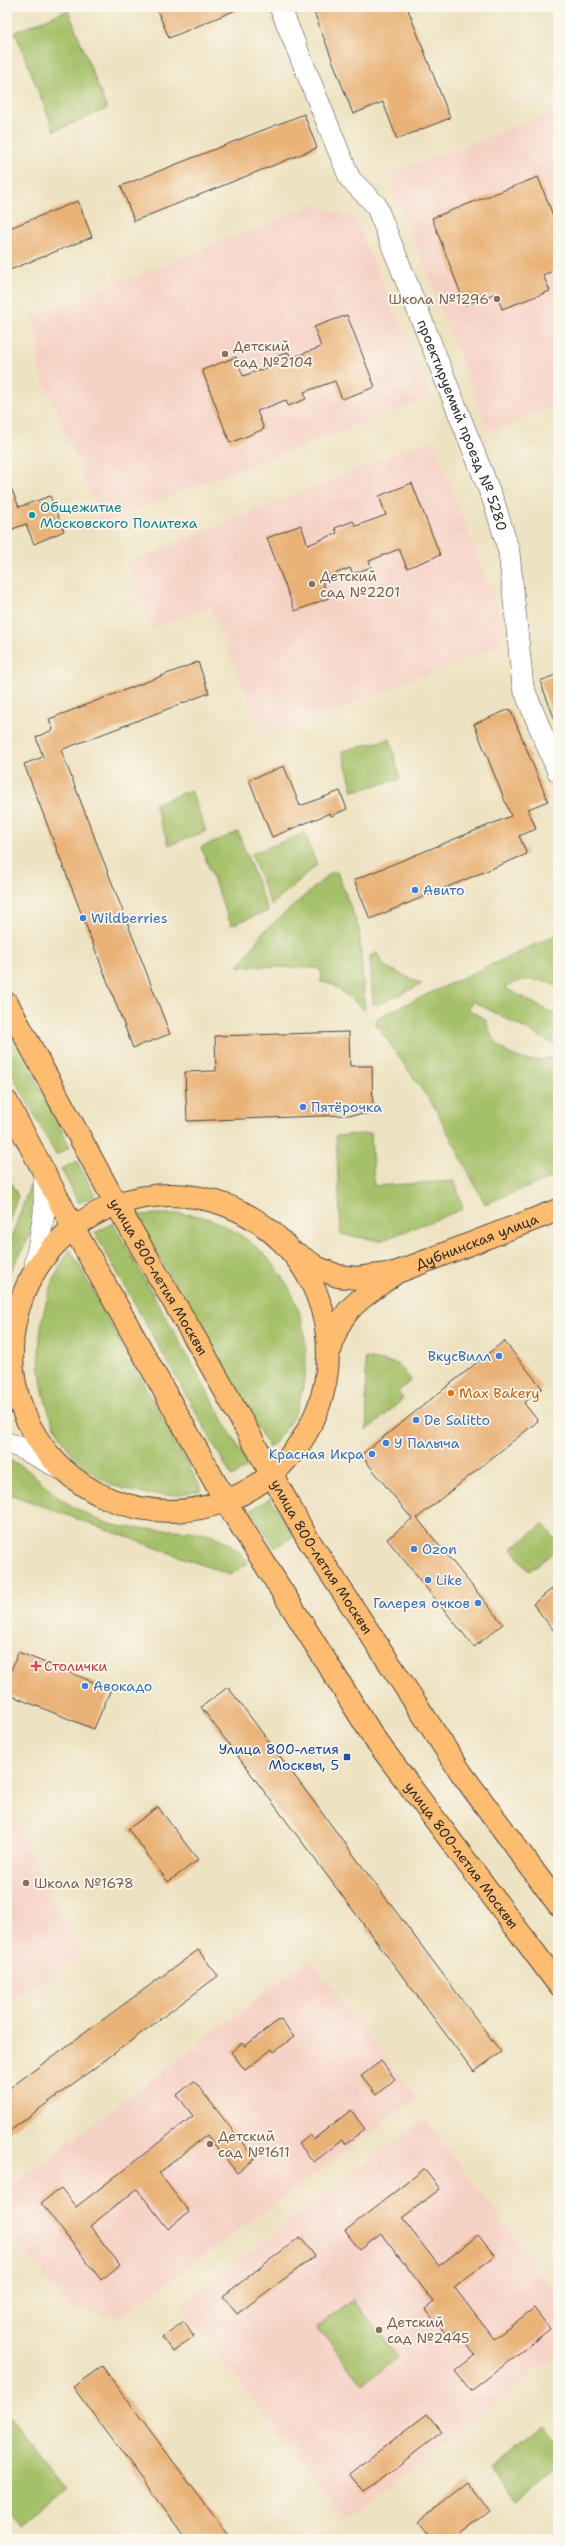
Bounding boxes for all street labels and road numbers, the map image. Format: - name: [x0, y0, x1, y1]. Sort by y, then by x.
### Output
- street label: проектируемый проезд № 5280: [413, 317, 511, 533]
- street label: улица 800-летия Москвы: [106, 1195, 212, 1358]
- street label: Дубнинская улица: [413, 1209, 541, 1273]
- street label: улица 800-летия Москвы: [267, 1476, 377, 1637]
- street label: улица 800-летия Москвы: [401, 1778, 523, 1932]

